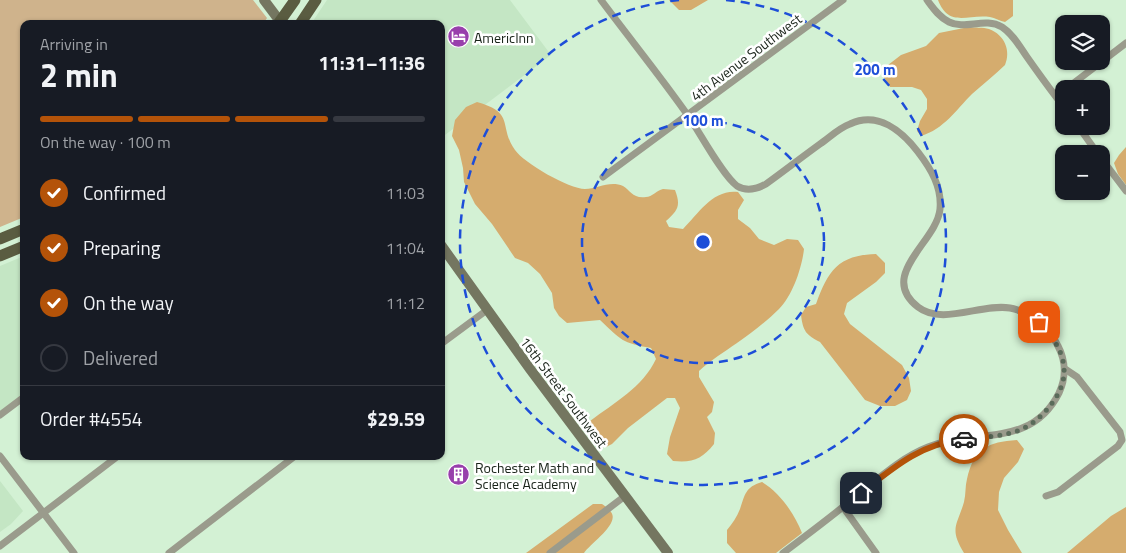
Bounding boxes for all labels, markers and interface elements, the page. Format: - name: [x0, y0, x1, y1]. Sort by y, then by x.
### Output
- street label: 4th Avenue Southwest: [686, 8, 806, 106]
- map controls: [1055, 15, 1110, 200]
- button: layers: [1055, 15, 1110, 70]
- hotel icon: AmericInn: [446, 25, 470, 49]
- place label: AmericInn: [474, 27, 534, 48]
- text: Arriving in: [40, 32, 108, 56]
- text: 11:31–11:36: [318, 48, 425, 77]
- text: 2 min: [40, 51, 118, 99]
- text: 200 m: [854, 58, 896, 81]
- button: +: [1055, 80, 1110, 135]
- text: 100 m: [682, 109, 724, 132]
- text: On the way · 100 m: [40, 130, 171, 154]
- button: −: [1055, 145, 1110, 200]
- text: Confirmed: [83, 178, 166, 207]
- icon: check: [40, 179, 68, 207]
- text: 11:03: [386, 181, 425, 205]
- text: Preparing: [83, 233, 160, 262]
- centre of rings: [694, 233, 712, 251]
- icon: check: [40, 234, 68, 262]
- text: 11:04: [386, 236, 425, 260]
- text: On the way: [83, 288, 174, 317]
- icon: check: [40, 289, 68, 317]
- text: 11:12: [386, 291, 425, 315]
- pin: [1018, 301, 1060, 343]
- icon: bag: [1025, 308, 1053, 336]
- street label: 16th Street Southwest: [515, 332, 613, 452]
- text: Delivered: [83, 343, 158, 372]
- text: Order #4554: [40, 404, 142, 433]
- text: $29.59: [367, 404, 425, 433]
- courier: [939, 414, 989, 464]
- icon: car: [950, 425, 978, 453]
- place label: Rochester Math and Science Academy: [475, 457, 594, 494]
- building icon: Rochester Math and Science Academy: [447, 463, 471, 487]
- pin: [840, 472, 882, 514]
- icon: home: [847, 479, 875, 507]

